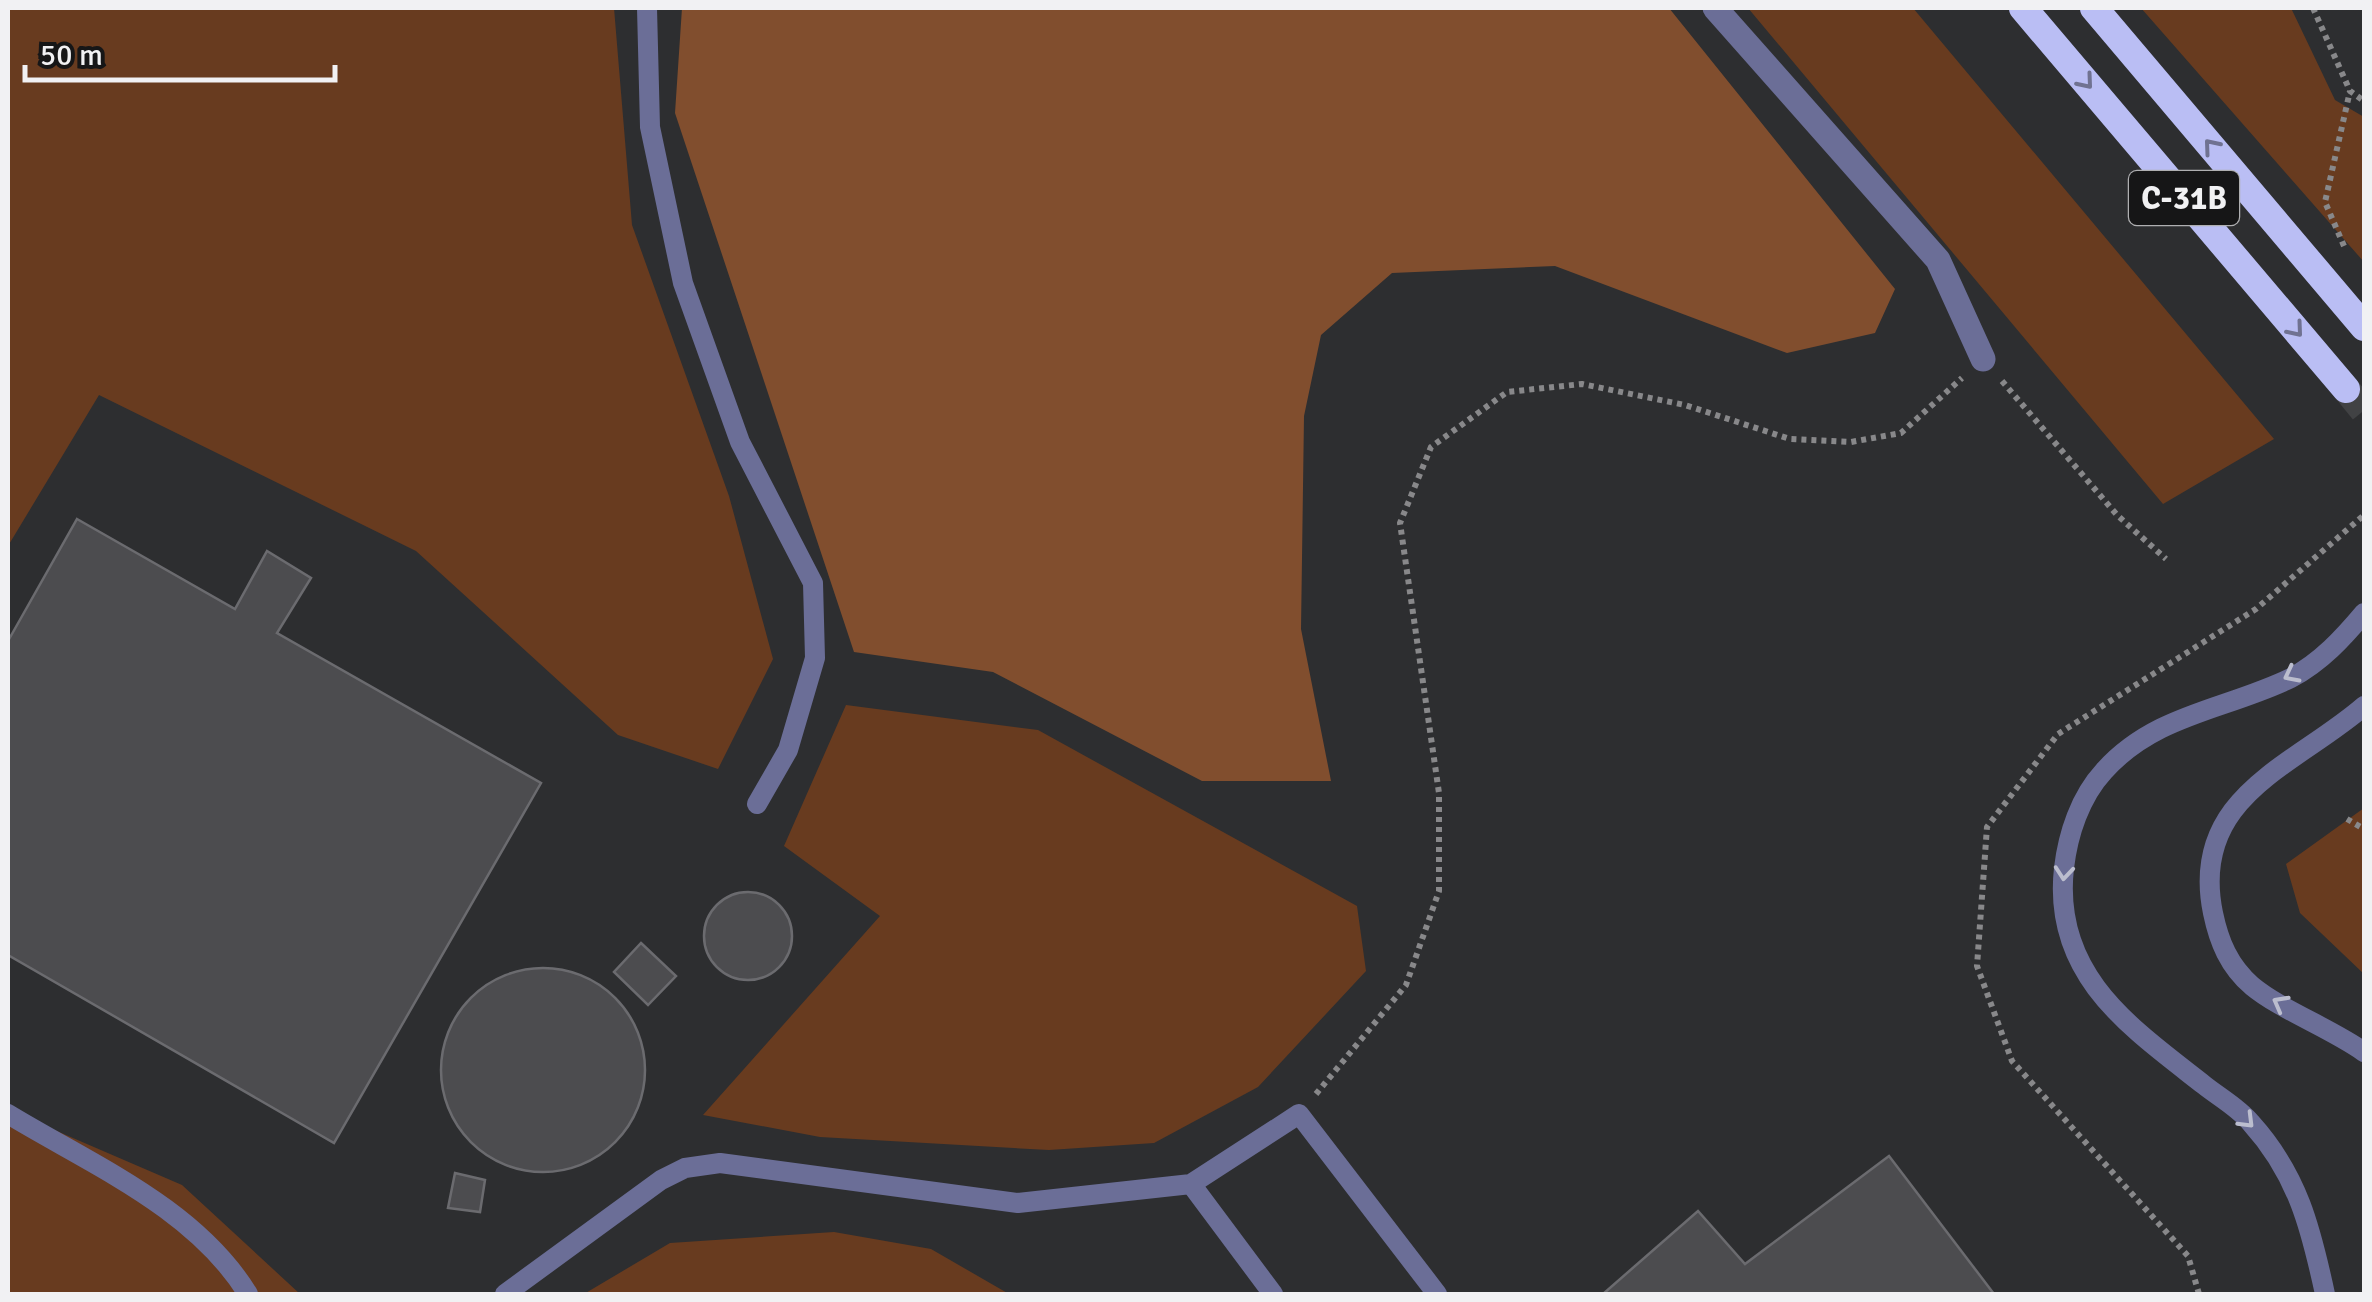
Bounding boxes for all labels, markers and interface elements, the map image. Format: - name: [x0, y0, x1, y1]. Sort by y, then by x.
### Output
- scale bar: [25, 20, 335, 82]
- text: 50 m: [40, 37, 103, 74]
- one-way arrow: [2074, 71, 2092, 89]
- one-way arrow: [2205, 139, 2223, 157]
- road number: C-31B: [2129, 171, 2239, 225]
- one-way arrow: [2284, 319, 2302, 337]
- one-way arrow: [2284, 663, 2302, 683]
- one-way arrow: [2054, 865, 2076, 881]
- one-way arrow: [2273, 995, 2291, 1015]
- one-way arrow: [2235, 1110, 2253, 1128]

